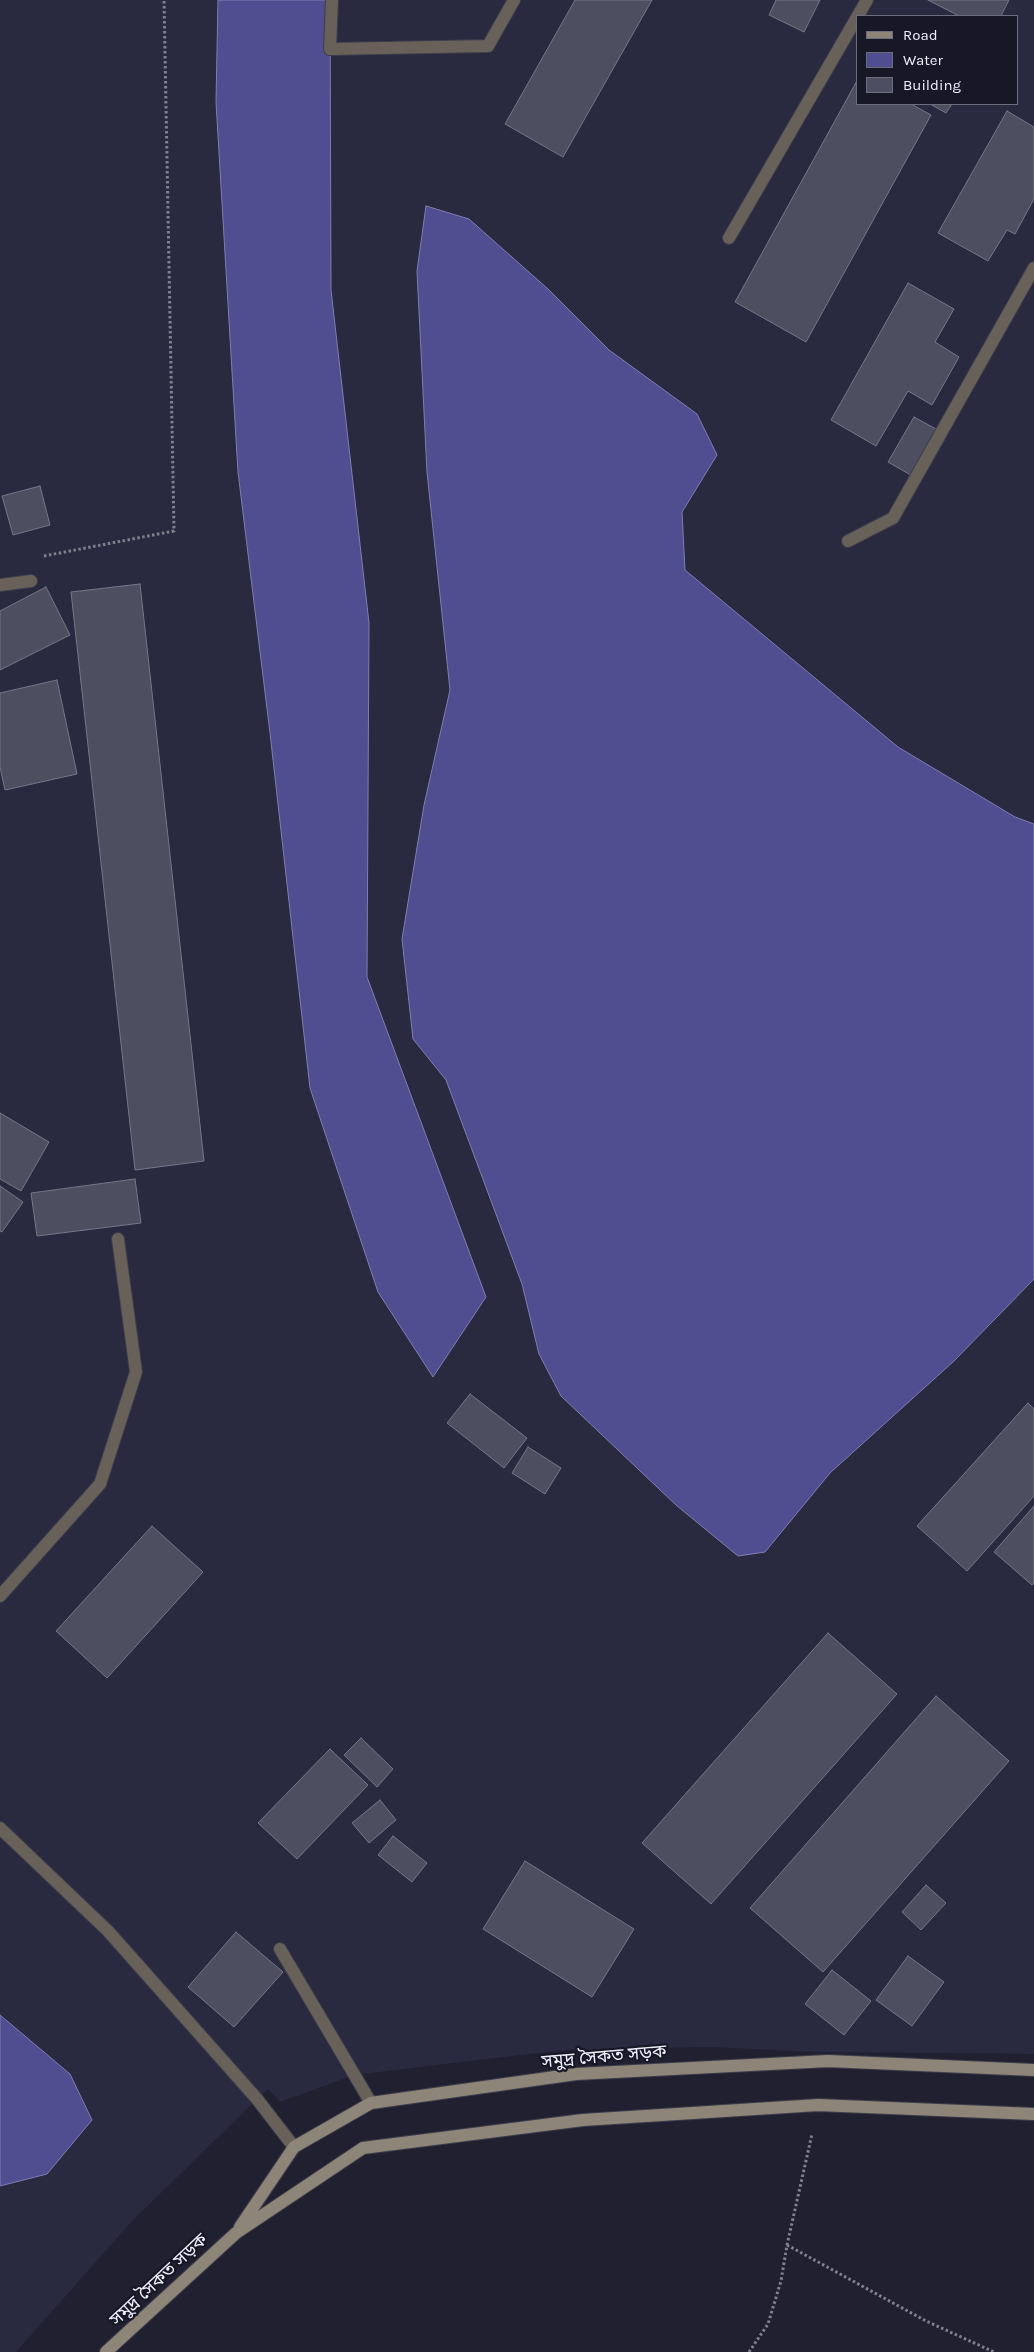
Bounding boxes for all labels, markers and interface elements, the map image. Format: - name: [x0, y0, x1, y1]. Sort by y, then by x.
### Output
- legend: [856, 15, 1019, 105]
- text: Road: [903, 26, 938, 44]
- text: Water: [903, 51, 943, 69]
- text: Building: [903, 76, 961, 94]
- street label: সমুদ্র সৈকত সড়ক: [541, 2041, 667, 2073]
- street label: সমুদ্র সৈকত সড়ক: [106, 2229, 212, 2331]

